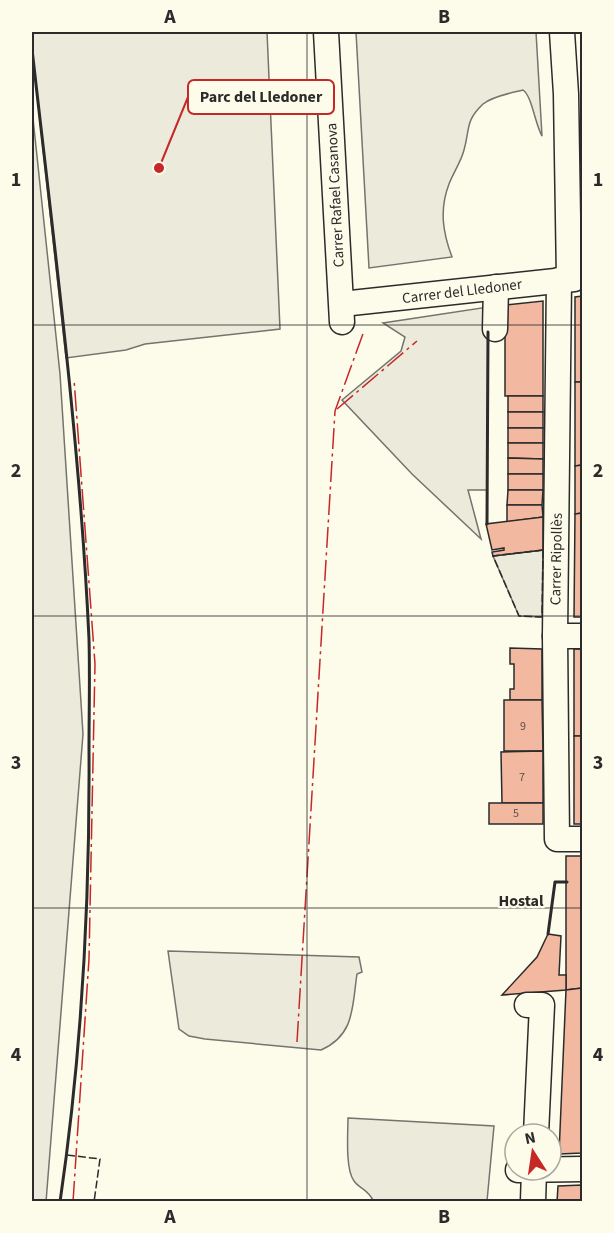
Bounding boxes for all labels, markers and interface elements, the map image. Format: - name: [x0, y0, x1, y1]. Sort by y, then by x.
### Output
- text: A: [163, 3, 176, 31]
- text: B: [438, 3, 450, 31]
- callout: Parc del Lledoner: [188, 80, 334, 114]
- text: Parc del Lledoner: [200, 86, 323, 108]
- street label: Carrer Rafael Casanova: [321, 122, 350, 268]
- text: 1: [11, 166, 21, 194]
- text: 1: [593, 166, 603, 194]
- street label: Carrer del Lledoner: [401, 274, 524, 309]
- text: 2: [11, 457, 21, 485]
- text: 2: [593, 457, 603, 485]
- street label: Carrer Ripollès: [545, 513, 568, 605]
- house number: 9: [520, 718, 526, 735]
- text: 3: [11, 749, 21, 777]
- text: 3: [593, 749, 603, 777]
- house number: 7: [519, 769, 525, 786]
- house number: 5: [513, 805, 519, 822]
- district label: Hostal: [498, 890, 544, 912]
- text: 4: [11, 1041, 22, 1069]
- text: 4: [593, 1041, 604, 1069]
- north arrow: [503, 1122, 563, 1182]
- text: N: [523, 1126, 538, 1150]
- text: A: [163, 1203, 176, 1231]
- text: B: [438, 1203, 450, 1231]

